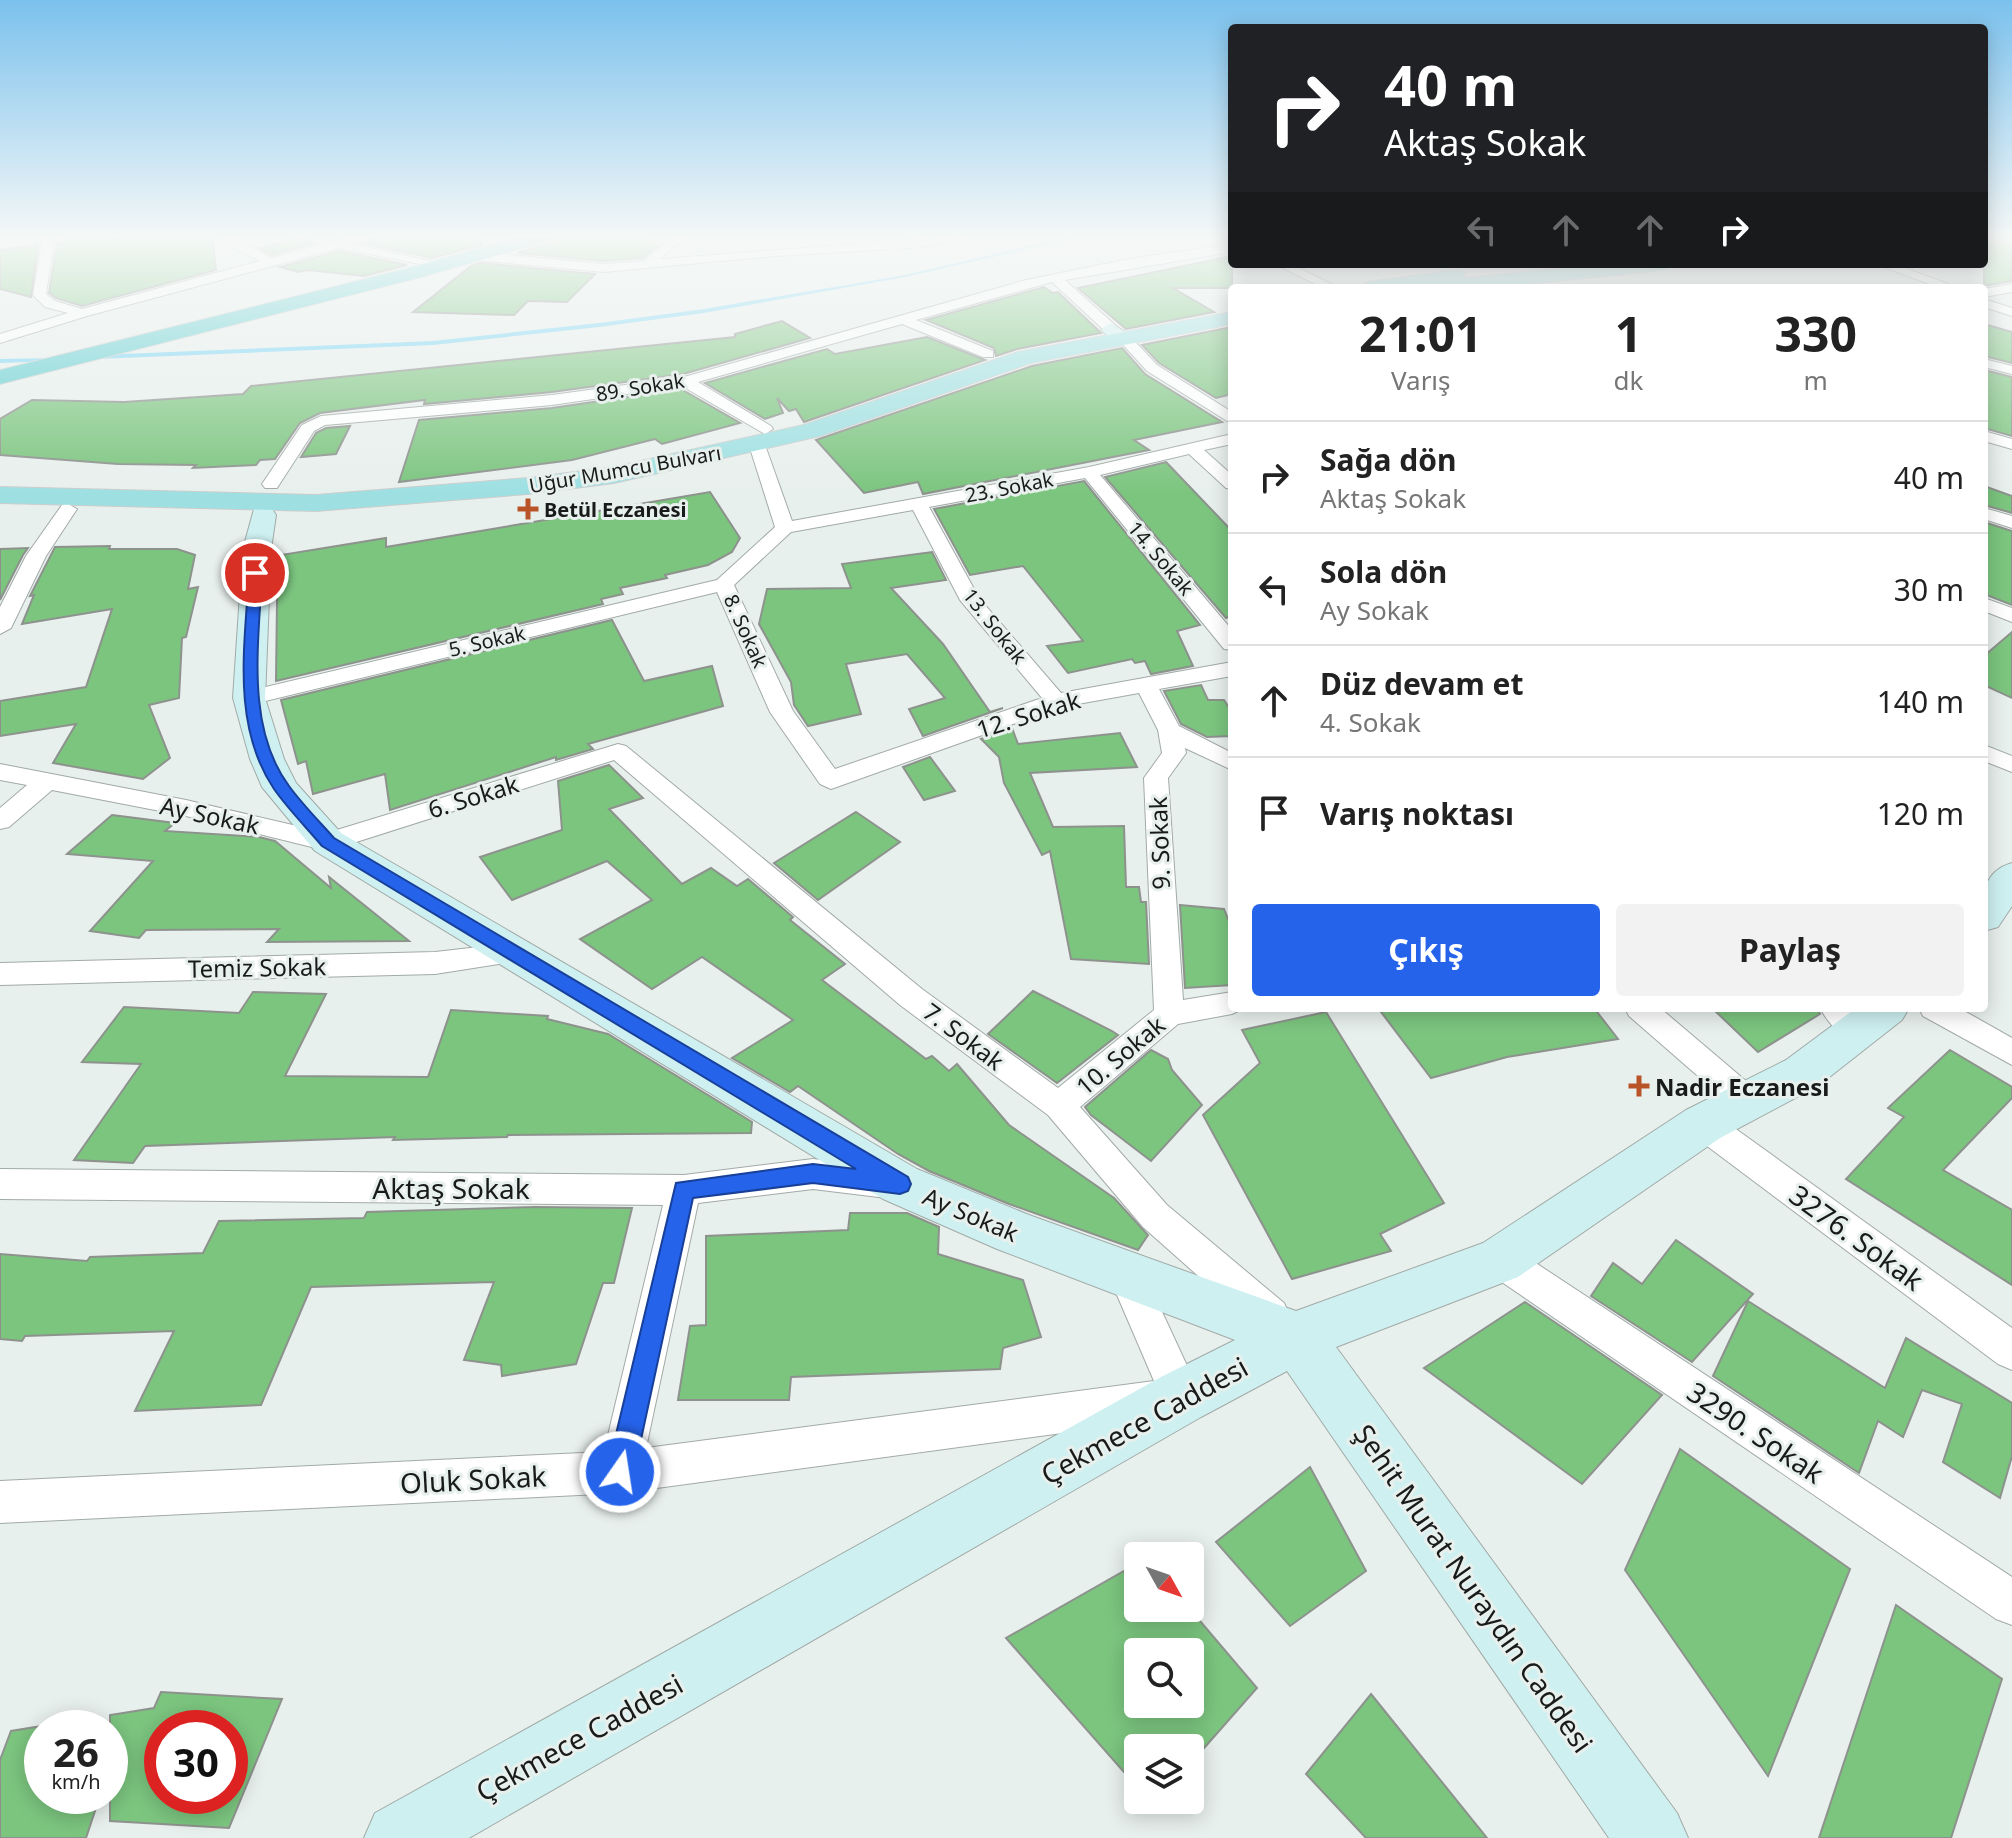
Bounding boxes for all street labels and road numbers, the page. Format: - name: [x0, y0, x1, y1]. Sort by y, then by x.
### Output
- street label: 89. Sokak: [594, 367, 686, 407]
- street label: Uğur Mumcu Bulvarı: [527, 439, 723, 499]
- street label: 23. Sokak: [963, 465, 1056, 509]
- street label: 14. Sokak: [1122, 515, 1200, 601]
- street label: 13. Sokak: [957, 583, 1033, 670]
- street label: 8. Sokak: [718, 590, 774, 672]
- street label: 5. Sokak: [446, 619, 528, 663]
- street label: 12. Sokak: [972, 683, 1084, 745]
- street label: 6. Sokak: [424, 767, 523, 825]
- street label: Ay Sokak: [157, 788, 263, 842]
- street label: 9. Sokak: [1141, 796, 1177, 890]
- street label: Temiz Sokak: [188, 949, 327, 985]
- street label: 7. Sokak: [917, 995, 1011, 1077]
- street label: 10. Sokak: [1068, 1008, 1172, 1102]
- street label: Aktaş Sokak: [372, 1169, 530, 1207]
- street label: 3276. Sokak: [1782, 1176, 1932, 1298]
- street label: Ay Sokak: [918, 1179, 1024, 1249]
- street label: Çekmece Caddesi: [1034, 1347, 1254, 1493]
- street label: 3290. Sokak: [1680, 1372, 1832, 1492]
- street label: Şehit Murat Nuraydın Caddesi: [1346, 1416, 1602, 1760]
- street label: Oluk Sokak: [399, 1456, 547, 1502]
- street label: Çekmece Caddesi: [469, 1664, 689, 1810]

